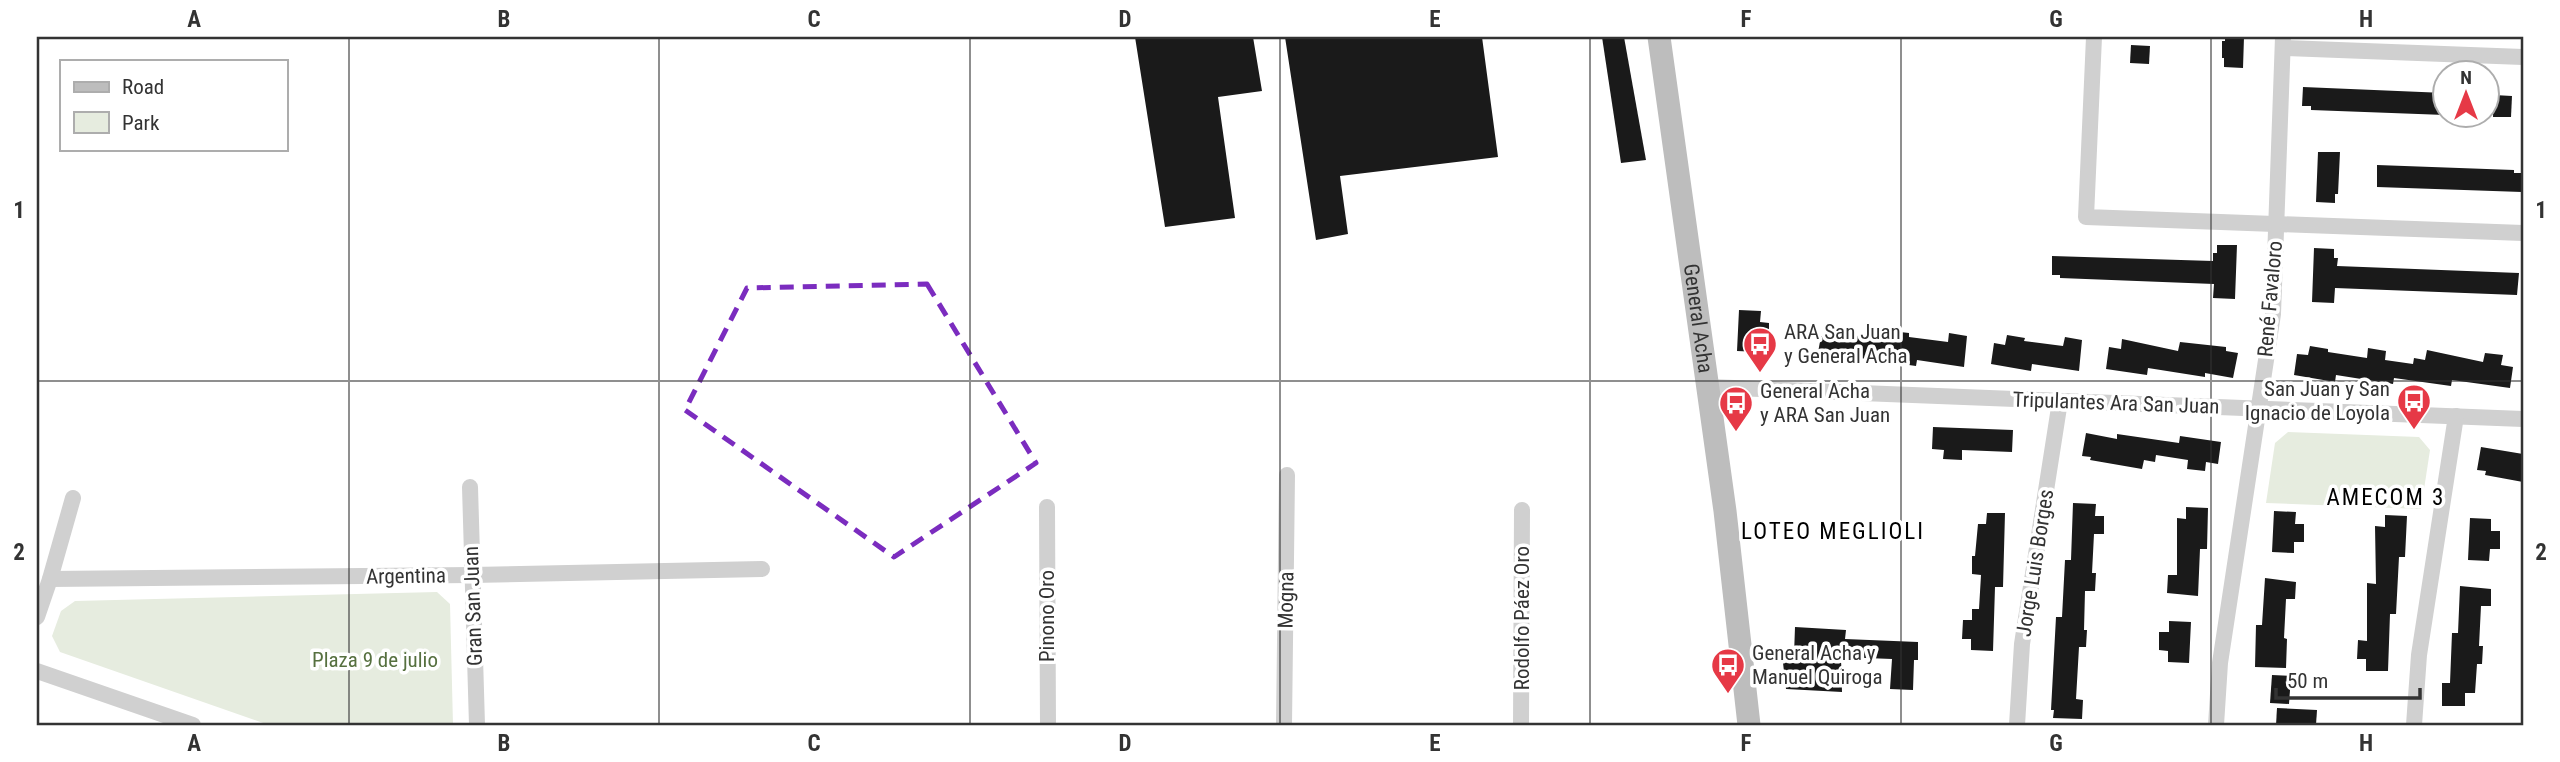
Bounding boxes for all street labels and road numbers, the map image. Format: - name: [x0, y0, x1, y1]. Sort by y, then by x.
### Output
- street label: René Favaloro: [2253, 240, 2287, 358]
- street label: General Acha: [1679, 262, 1718, 374]
- street label: Tripulantes Ara San Juan: [2012, 387, 2220, 419]
- street label: Jorge Luis Borges: [2012, 488, 2058, 638]
- street label: Gran San Juan: [459, 546, 487, 666]
- street label: Rodolfo Páez Oro: [1510, 546, 1534, 690]
- street label: Argentina: [366, 563, 446, 589]
- street label: Pinono Oro: [1035, 570, 1059, 662]
- street label: Mogna: [1274, 571, 1298, 629]

